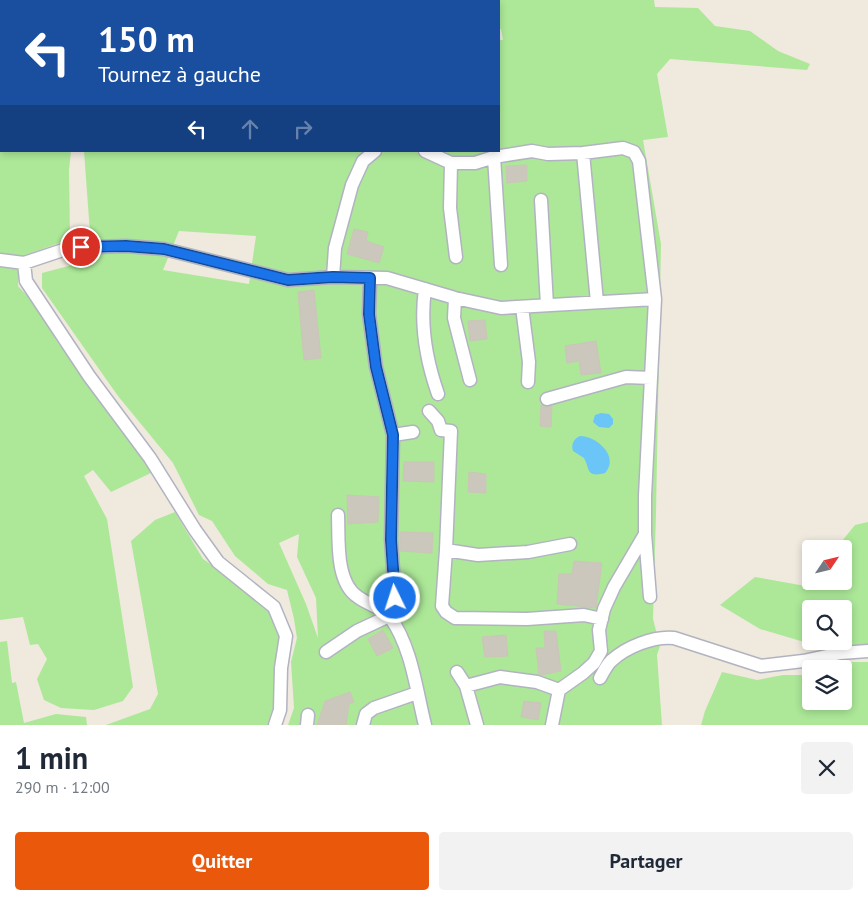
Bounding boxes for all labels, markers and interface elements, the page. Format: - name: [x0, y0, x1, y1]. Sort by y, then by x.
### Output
- text: 150 m: [98, 16, 195, 62]
- icon: left: [15, 20, 80, 85]
- text: Tournez à gauche: [98, 60, 261, 88]
- icon: left: [183, 115, 211, 143]
- icon: ahead: [236, 115, 264, 143]
- icon: right: [289, 115, 317, 143]
- pin: [60, 226, 102, 268]
- icon: arrive: [67, 233, 95, 261]
- north arrow: [802, 540, 852, 590]
- map controls: [802, 540, 852, 710]
- position arrow: [368, 571, 420, 623]
- button: search: [802, 600, 852, 650]
- button: layers: [802, 660, 852, 710]
- text: 1 min: [15, 738, 88, 777]
- button: close: [801, 742, 853, 794]
- text: 290 m · 12:00: [15, 777, 110, 797]
- button: Quitter: [15, 832, 429, 890]
- button: Partager: [439, 832, 853, 890]

